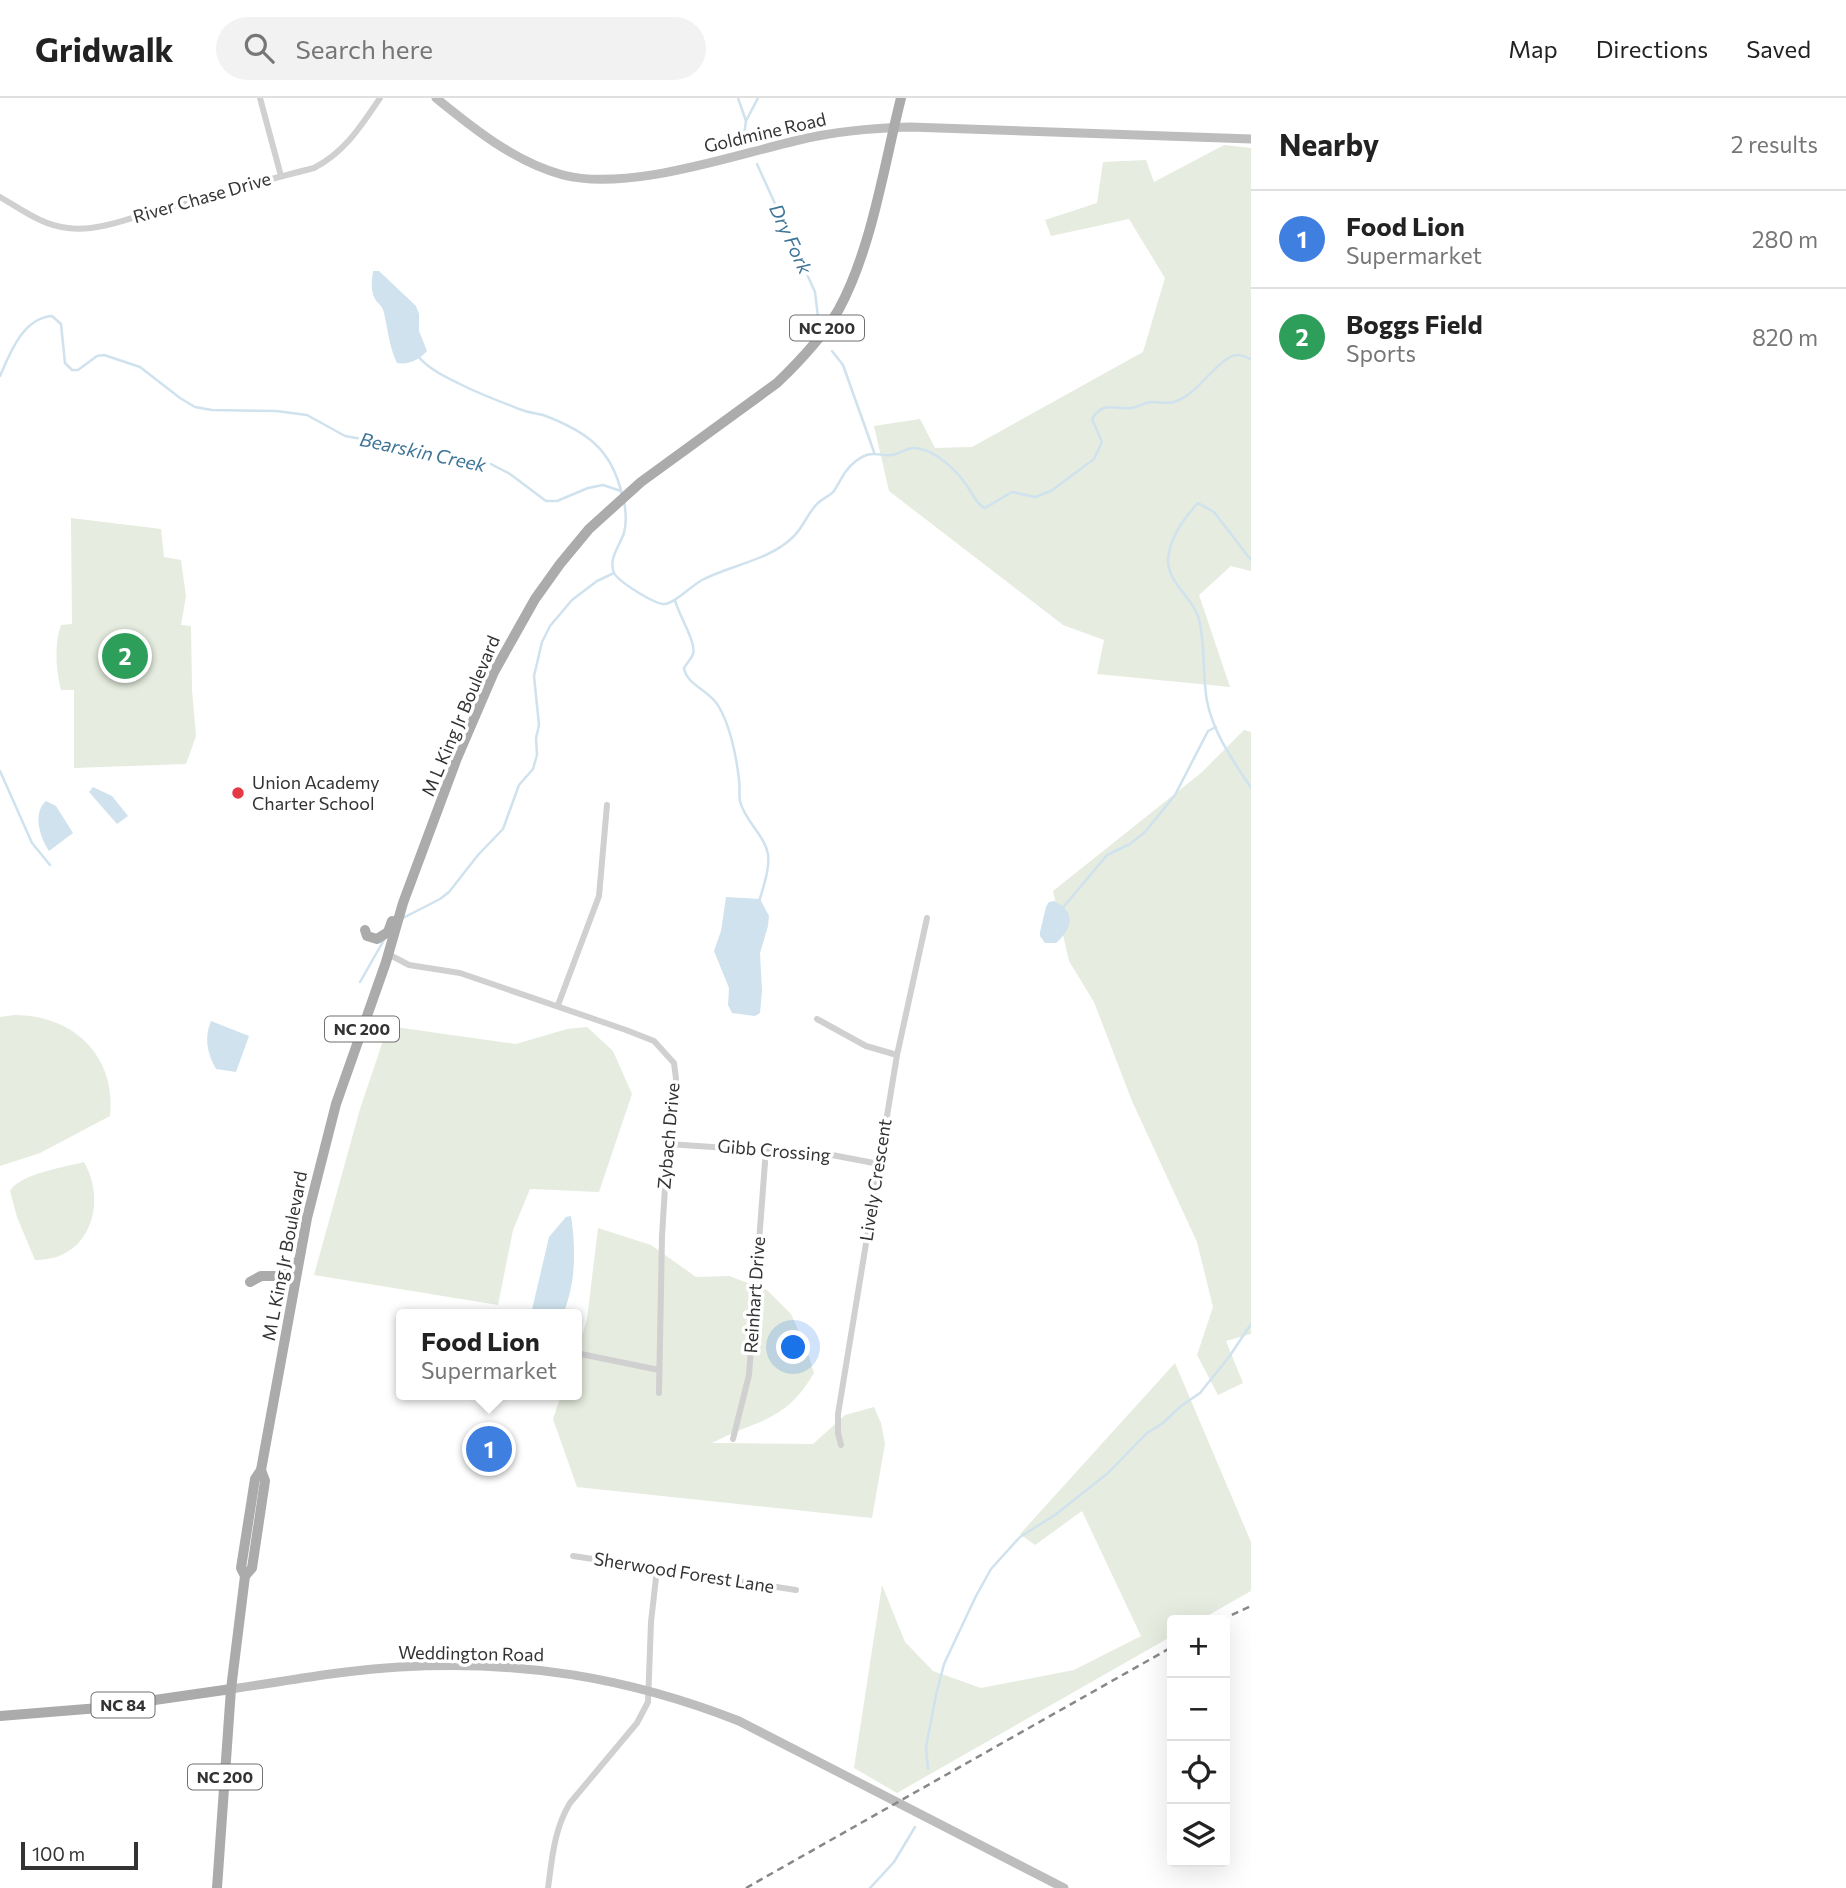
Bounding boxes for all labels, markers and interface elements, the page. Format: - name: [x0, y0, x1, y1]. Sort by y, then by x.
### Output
- search box: [216, 17, 706, 80]
- text: Gridwalk: [35, 28, 174, 69]
- icon: search: [240, 29, 278, 67]
- text: Search here: [296, 33, 433, 64]
- text: Map: [1508, 34, 1558, 63]
- text: Directions: [1596, 34, 1708, 63]
- text: Saved: [1746, 34, 1811, 63]
- street label: Goldmine Road: [702, 107, 828, 157]
- text: Nearby: [1279, 125, 1379, 162]
- text: 2 results: [1731, 130, 1818, 158]
- street label: River Chase Drive: [130, 167, 273, 227]
- water label: Dry Fork: [765, 200, 818, 278]
- text: Food Lion: [1346, 210, 1465, 241]
- text: 1: [1297, 225, 1307, 253]
- text: 280 m: [1752, 225, 1818, 253]
- text: Supermarket: [1346, 241, 1482, 269]
- text: Boggs Field: [1346, 308, 1483, 339]
- road number: NC 200: [790, 316, 864, 340]
- text: 2: [1295, 323, 1309, 351]
- text: 820 m: [1752, 323, 1818, 351]
- text: Sports: [1346, 339, 1416, 367]
- water label: Bearskin Creek: [358, 427, 489, 476]
- pin: 2: [102, 630, 148, 682]
- street label: M L King Jr Boulevard: [416, 632, 504, 799]
- place label: Union Academy Charter School: [252, 771, 380, 814]
- marker: Union Academy Charter School: [230, 785, 246, 801]
- road number: NC 200: [325, 1016, 399, 1042]
- street label: Zybach Drive: [652, 1082, 684, 1190]
- street label: Lively Crescent: [854, 1117, 896, 1243]
- street label: Gibb Crossing: [717, 1134, 832, 1166]
- street label: M L King Jr Boulevard: [257, 1169, 311, 1343]
- street label: Reinhart Drive: [739, 1236, 769, 1354]
- popup: [396, 1309, 582, 1400]
- text: Food Lion: [421, 1325, 540, 1356]
- your location: [776, 1330, 810, 1364]
- text: Supermarket: [421, 1356, 557, 1384]
- pin: 1: [466, 1423, 512, 1475]
- street label: Sherwood Forest Lane: [592, 1547, 776, 1597]
- map controls: [1167, 1615, 1230, 1867]
- button: +: [1167, 1615, 1230, 1678]
- street label: Weddington Road: [398, 1641, 544, 1665]
- button: −: [1167, 1678, 1230, 1741]
- road number: NC 84: [92, 1693, 154, 1718]
- button: locate: [1167, 1741, 1230, 1804]
- road number: NC 200: [188, 1764, 262, 1790]
- button: layers: [1167, 1804, 1230, 1867]
- scale bar: [21, 1839, 138, 1871]
- text: 100 m: [32, 1842, 85, 1865]

